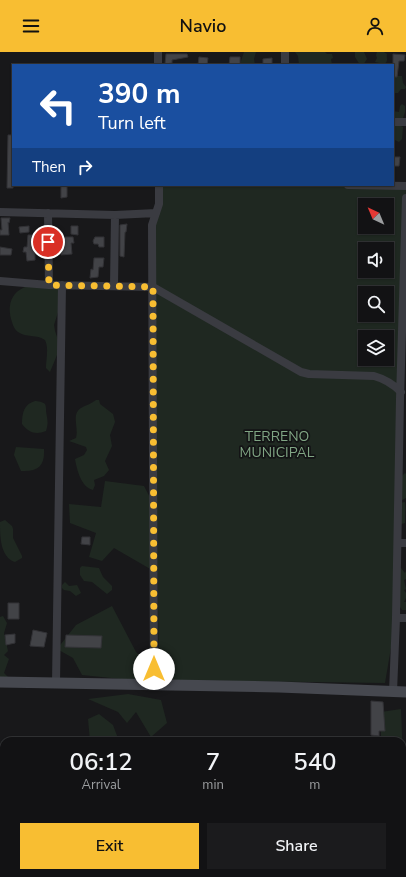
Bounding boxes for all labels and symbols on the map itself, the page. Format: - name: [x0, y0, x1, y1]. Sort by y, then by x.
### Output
- north arrow: [358, 198, 394, 234]
- pin: [31, 225, 65, 259]
- park label: TERRENO MUNICIPAL: [240, 427, 315, 462]
- position arrow: [133, 648, 175, 690]

